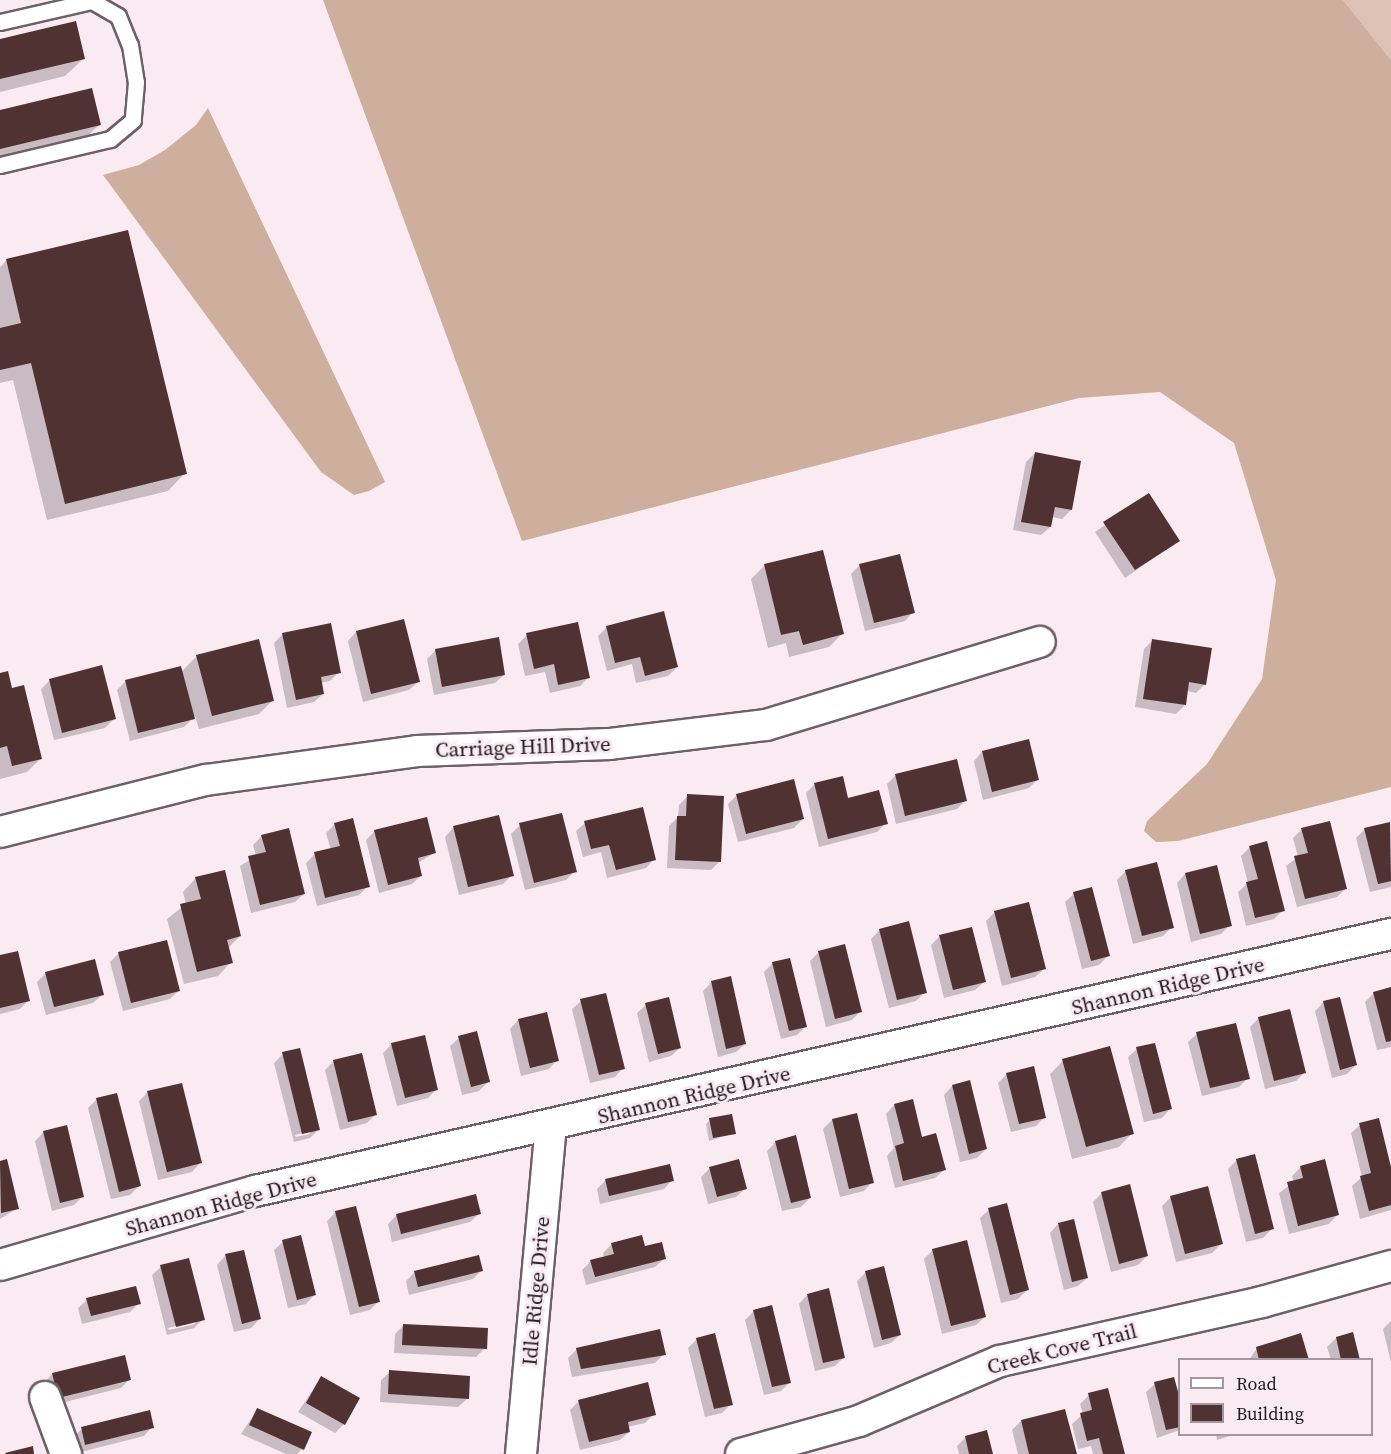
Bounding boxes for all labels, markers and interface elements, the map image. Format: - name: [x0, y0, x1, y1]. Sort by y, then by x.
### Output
- street label: Carriage Hill Drive: [435, 731, 611, 763]
- street label: Shannon Ridge Drive: [1069, 952, 1267, 1020]
- street label: Shannon Ridge Drive: [595, 1061, 793, 1129]
- street label: Shannon Ridge Drive: [123, 1166, 319, 1242]
- street label: Idle Ridge Drive: [517, 1215, 555, 1367]
- street label: Creek Cove Trail: [984, 1318, 1140, 1380]
- legend: [1178, 1358, 1373, 1436]
- text: Road: [1236, 1371, 1277, 1396]
- text: Building: [1236, 1401, 1304, 1426]

